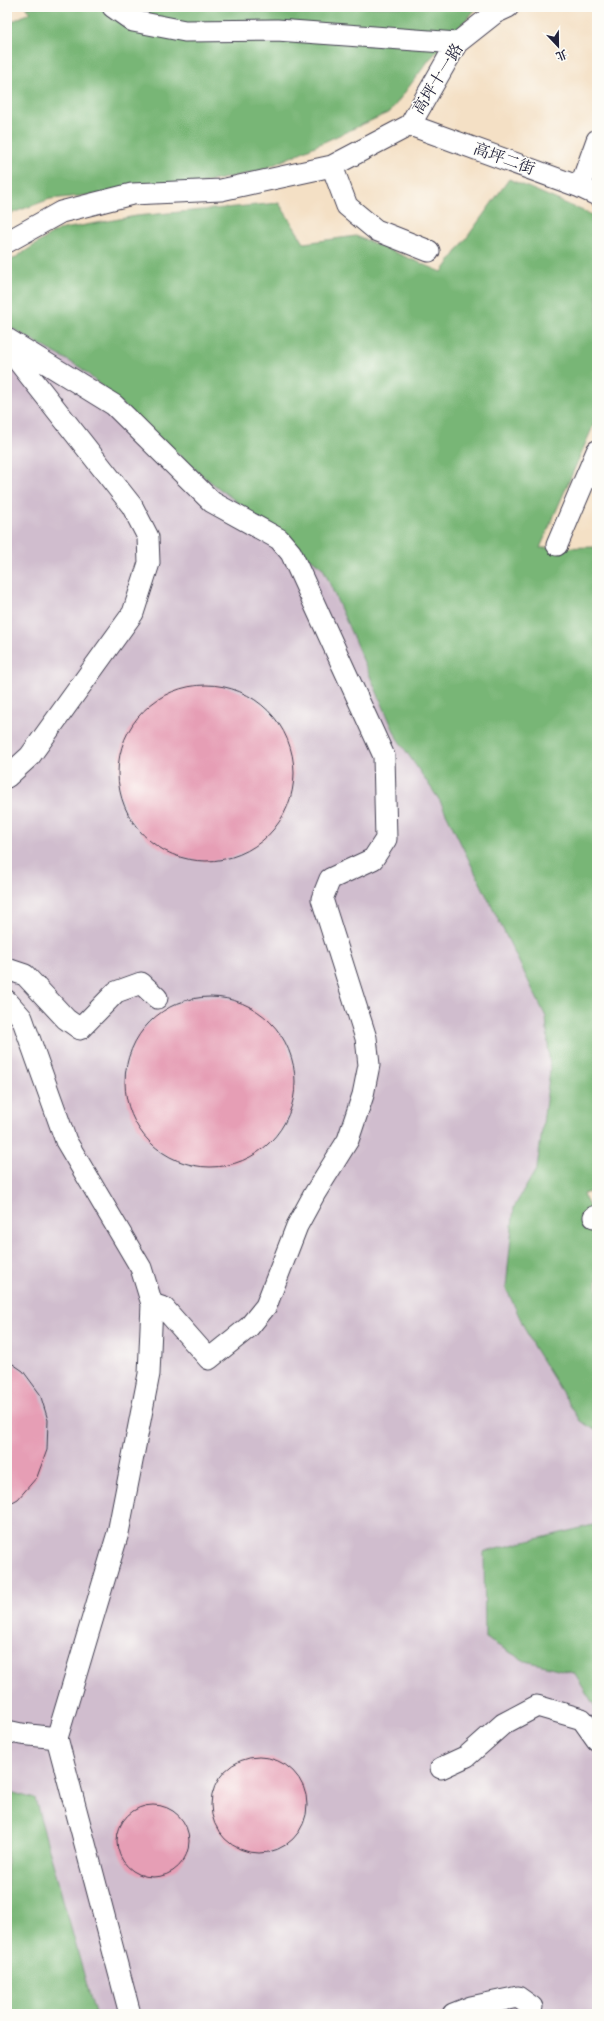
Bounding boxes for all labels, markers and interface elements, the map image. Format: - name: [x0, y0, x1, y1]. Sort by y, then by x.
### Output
- north arrow: [538, 26, 578, 66]
- street label: 高坪十一路: [407, 39, 469, 119]
- text: 北: [554, 46, 569, 64]
- street label: 高坪二街: [470, 138, 538, 180]

